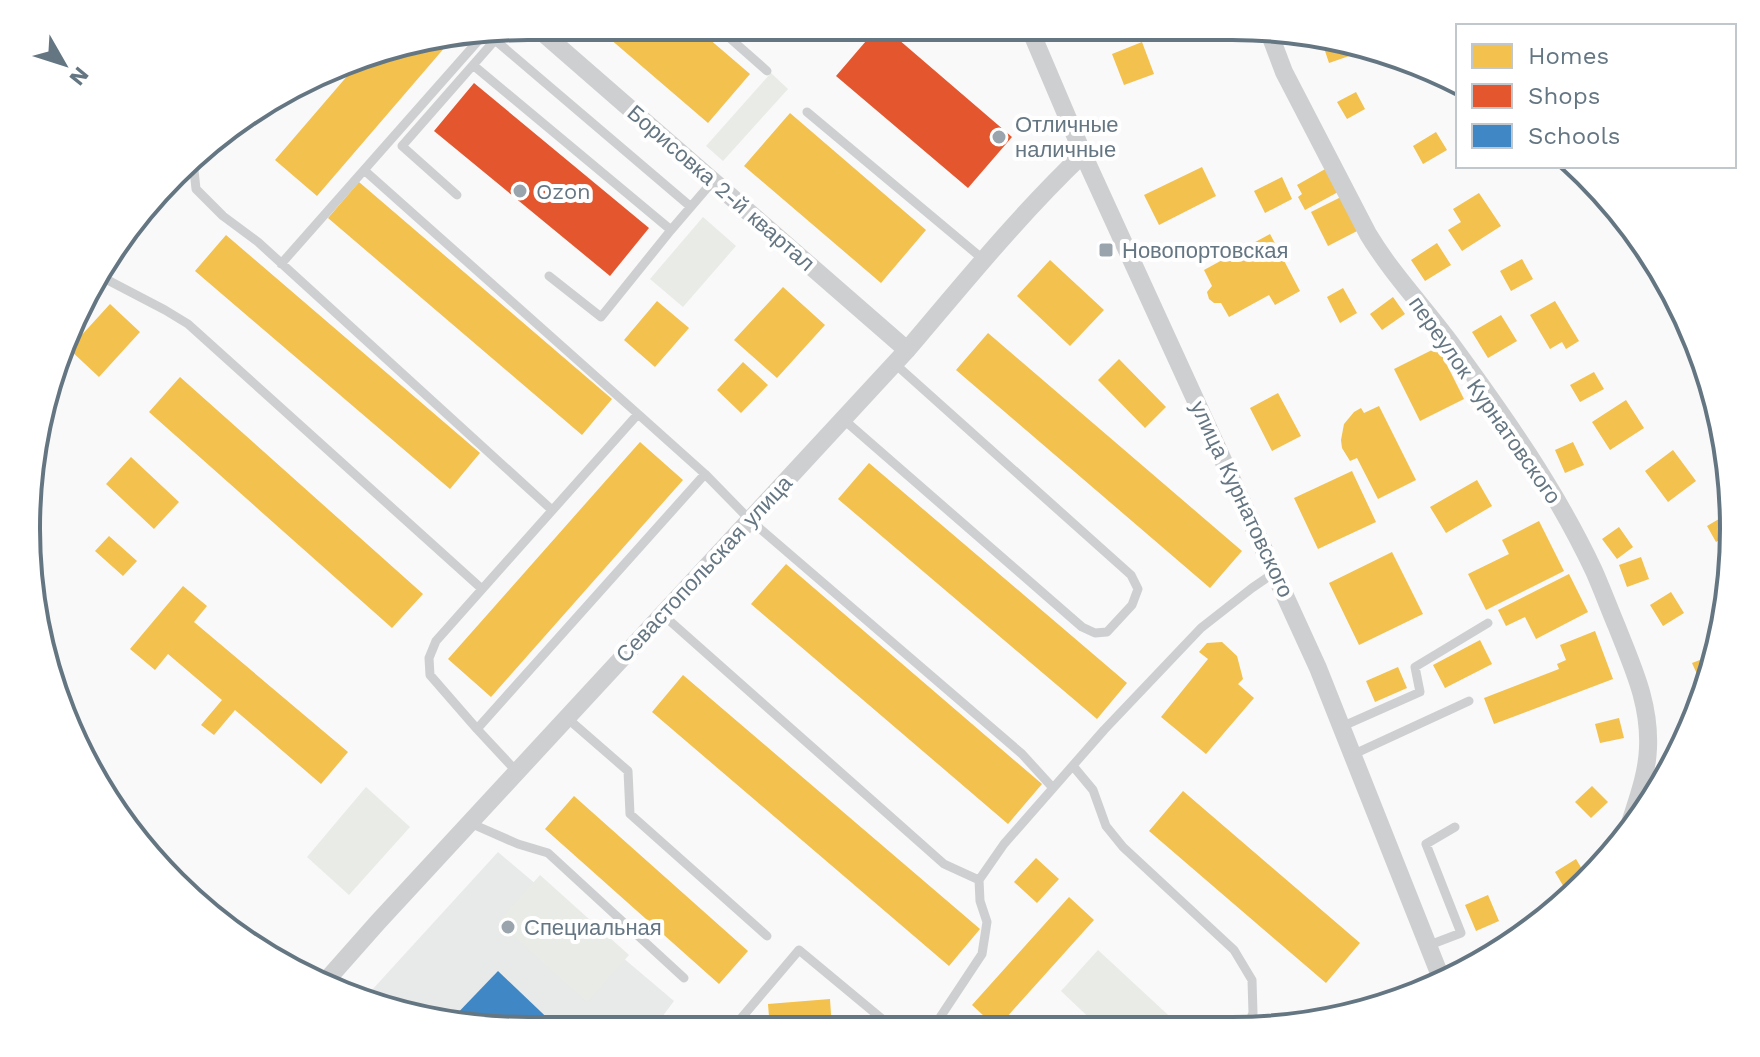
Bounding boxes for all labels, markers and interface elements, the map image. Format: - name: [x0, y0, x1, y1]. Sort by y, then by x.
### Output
- north arrow: [24, 24, 104, 104]
- legend: [1456, 24, 1736, 168]
- text: Homes: [1528, 42, 1609, 70]
- text: N: [64, 62, 94, 90]
- text: Shops: [1528, 82, 1600, 110]
- street label: Борисовка 2-й квартал: [622, 100, 820, 276]
- place label: Отличные наличные: [1015, 112, 1119, 162]
- text: Schools: [1528, 122, 1620, 150]
- marker: Отличные наличные: [990, 128, 1008, 146]
- place label: Ozon: [536, 179, 591, 204]
- marker: Ozon: [511, 182, 529, 200]
- place label: Новопортовская: [1122, 238, 1288, 263]
- marker: Новопортовская: [1097, 241, 1115, 259]
- street label: переулок Курнатовского: [1404, 291, 1566, 509]
- street label: улица Курнатовского: [1185, 397, 1299, 601]
- street label: Севастопольская улица: [611, 470, 798, 668]
- place label: Специальная: [524, 915, 662, 940]
- marker: Специальная: [499, 918, 517, 936]

